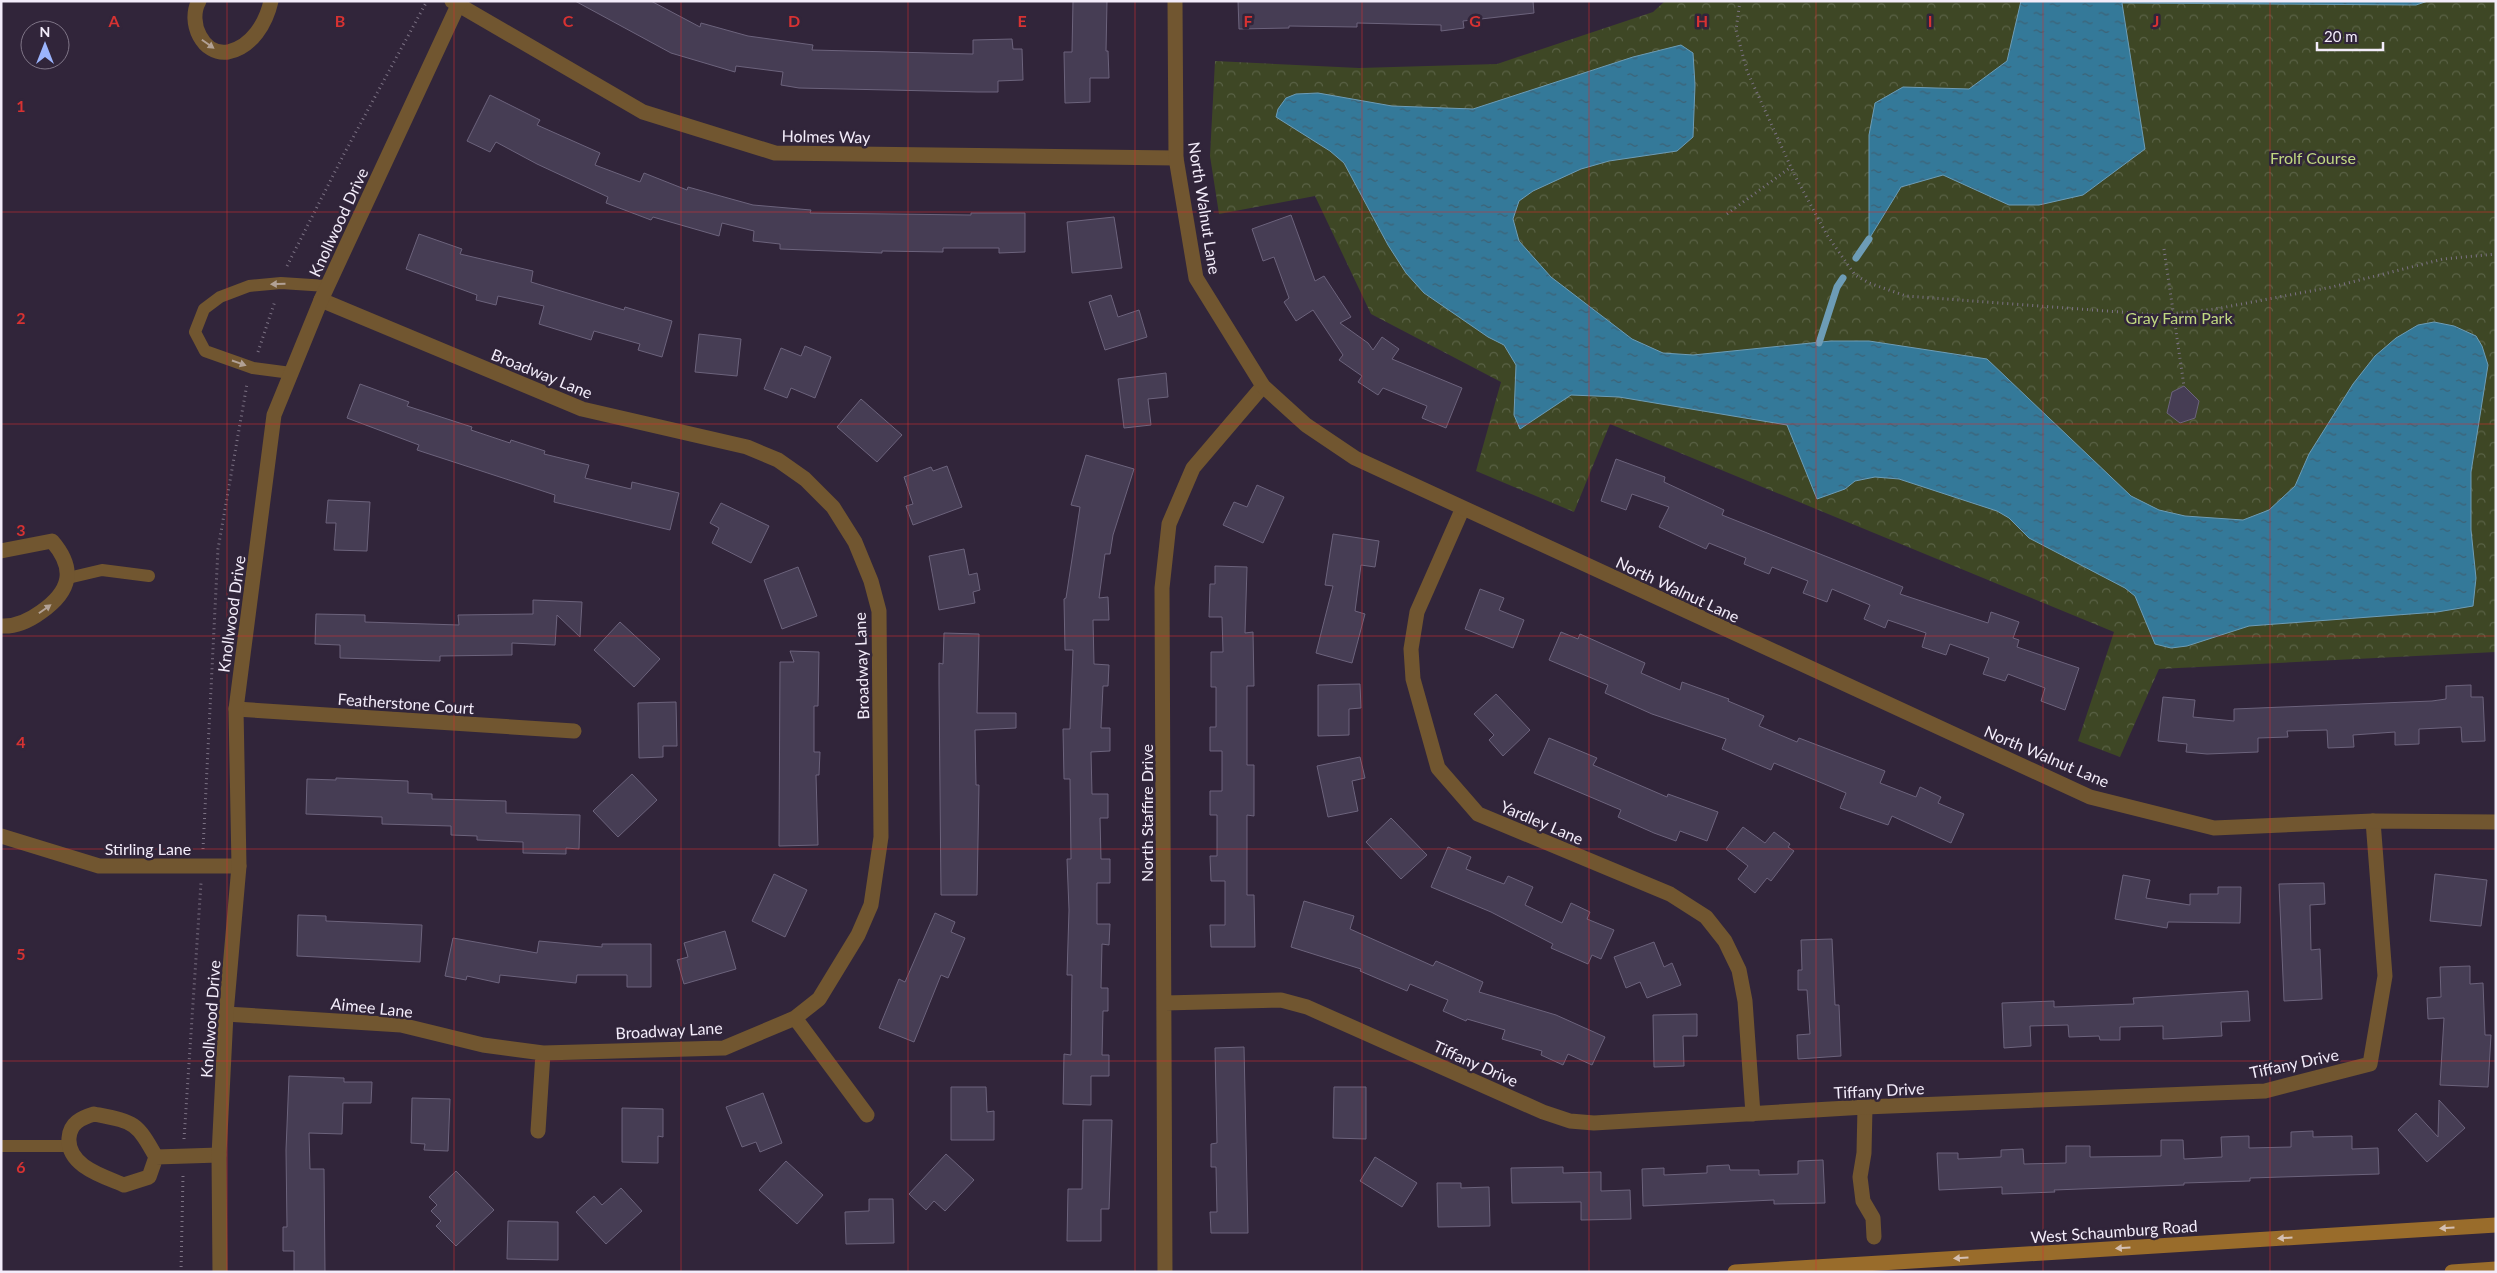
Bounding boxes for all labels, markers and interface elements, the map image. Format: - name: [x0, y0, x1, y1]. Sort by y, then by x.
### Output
- text: A: [107, 11, 120, 30]
- text: B: [335, 11, 345, 30]
- text: C: [563, 11, 574, 30]
- text: D: [788, 11, 800, 30]
- text: E: [1017, 11, 1027, 30]
- text: F: [1243, 11, 1253, 30]
- text: G: [1469, 11, 1481, 30]
- text: H: [1696, 11, 1708, 30]
- text: I: [1928, 11, 1932, 30]
- text: J: [2153, 11, 2159, 30]
- north arrow: [20, 20, 70, 70]
- scale bar: [2317, 20, 2383, 52]
- text: N: [40, 23, 50, 40]
- text: 20 m: [2324, 27, 2358, 45]
- one-way arrow: [201, 39, 215, 49]
- text: 1: [16, 96, 26, 115]
- street label: Holmes Way: [781, 126, 871, 146]
- street label: North Walnut Lane: [1185, 140, 1225, 276]
- park label: Frolf Course: [2270, 148, 2356, 167]
- street label: Knollwood Drive: [304, 165, 372, 279]
- one-way arrow: [270, 280, 286, 288]
- text: 2: [16, 308, 26, 327]
- park label: Gray Farm Park: [2125, 308, 2233, 327]
- street label: Broadway Lane: [489, 344, 595, 402]
- one-way arrow: [231, 360, 246, 367]
- text: 3: [16, 520, 26, 539]
- street label: North Walnut Lane: [1613, 552, 1743, 626]
- street label: Knollwood Drive: [213, 554, 249, 674]
- one-way arrow: [39, 604, 52, 614]
- street label: Broadway Lane: [850, 612, 872, 720]
- street label: Featherstone Court: [337, 689, 475, 717]
- street label: North Walnut Lane: [1982, 721, 2112, 791]
- text: 4: [16, 732, 26, 751]
- street label: North Staffire Drive: [1137, 744, 1156, 882]
- street label: Yardley Lane: [1498, 796, 1586, 848]
- street label: Stirling Lane: [105, 839, 191, 858]
- text: 5: [16, 944, 26, 963]
- street label: Knollwood Drive: [196, 960, 224, 1078]
- street label: Aimee Lane: [330, 993, 414, 1021]
- street label: Broadway Lane: [615, 1018, 723, 1042]
- street label: Tiffany Drive: [1431, 1036, 1521, 1090]
- street label: Tiffany Drive: [2248, 1044, 2340, 1082]
- street label: Tiffany Drive: [1833, 1078, 1925, 1102]
- text: 6: [16, 1157, 26, 1176]
- street label: West Schaumburg Road: [2030, 1216, 2198, 1246]
- one-way arrow: [2439, 1224, 2455, 1232]
- one-way arrow: [2277, 1234, 2293, 1242]
- one-way arrow: [2114, 1244, 2130, 1252]
- one-way arrow: [1952, 1254, 1968, 1262]

